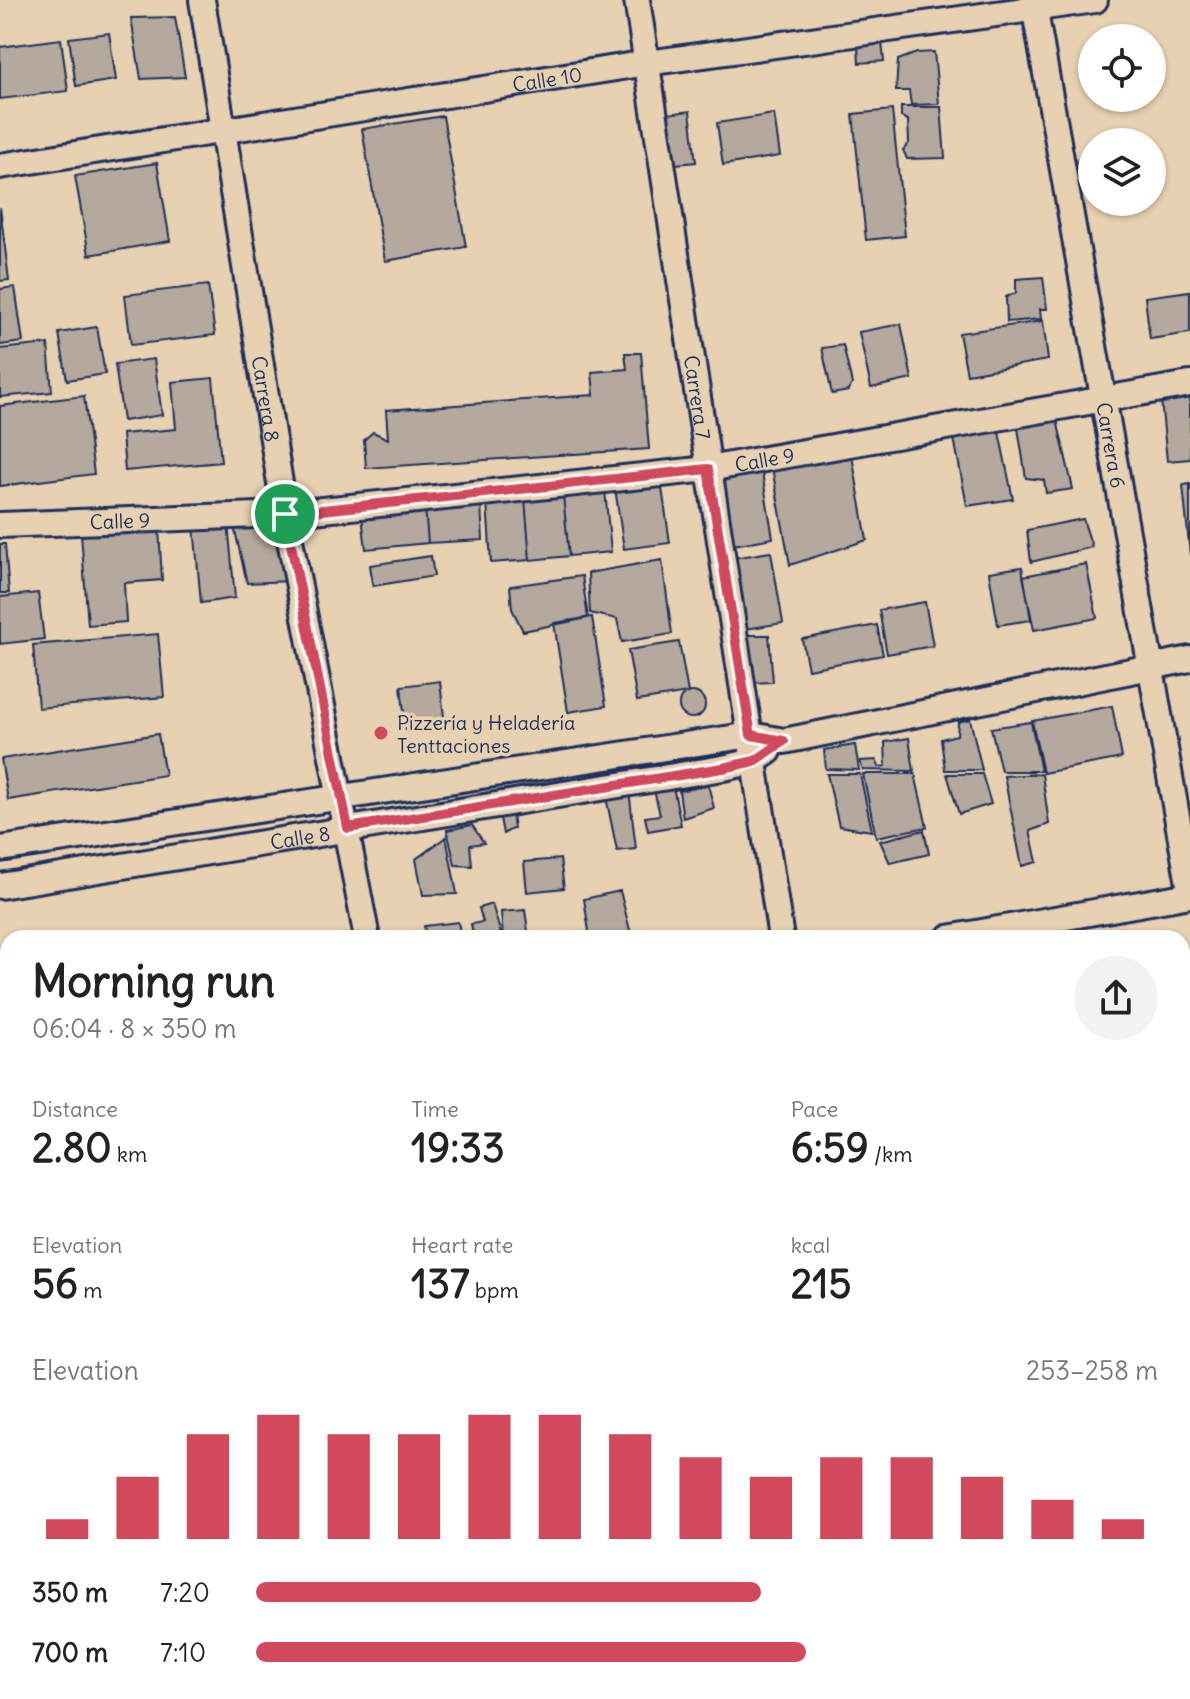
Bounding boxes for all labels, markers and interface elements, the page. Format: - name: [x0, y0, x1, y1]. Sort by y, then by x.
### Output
- map controls: [1078, 24, 1166, 216]
- button: locate: [1078, 24, 1166, 112]
- street label: Calle 10: [511, 61, 584, 97]
- button: layers: [1078, 128, 1166, 216]
- street label: Carrera 7: [679, 353, 717, 441]
- street label: Carrera 8: [247, 354, 286, 444]
- street label: Carrera 6: [1092, 400, 1131, 490]
- street label: Calle 9: [733, 441, 796, 477]
- pin: [251, 480, 319, 548]
- icon: arrive: [263, 492, 307, 536]
- street label: Calle 9: [89, 507, 151, 534]
- place label: Pizzería y Heladería Tenttaciones: [397, 710, 575, 758]
- marker: Pizzería y Heladería Tenttaciones: [372, 724, 390, 742]
- street label: Calle 8: [268, 820, 332, 854]
- text: Morning run: [32, 954, 275, 1009]
- button: share: [1074, 956, 1158, 1040]
- text: 06:04 · 8 × 350 m: [32, 1012, 237, 1045]
- text: Distance: [32, 1095, 118, 1123]
- text: Time: [411, 1095, 459, 1123]
- text: Pace: [791, 1095, 838, 1123]
- text: 2.80: [32, 1123, 112, 1173]
- text: 19:33: [411, 1123, 505, 1173]
- text: 6:59: [791, 1123, 869, 1173]
- text: km: [112, 1140, 147, 1168]
- text: /km: [869, 1140, 913, 1168]
- text: Elevation: [32, 1231, 122, 1259]
- text: Heart rate: [411, 1231, 513, 1259]
- text: kcal: [791, 1231, 830, 1259]
- text: 56: [32, 1259, 78, 1309]
- text: 137: [411, 1259, 470, 1309]
- text: 215: [791, 1259, 851, 1309]
- text: m: [78, 1276, 103, 1304]
- text: bpm: [470, 1276, 519, 1304]
- text: Elevation: [32, 1354, 139, 1387]
- text: 253–258 m: [1026, 1354, 1158, 1387]
- text: 350 m: [32, 1576, 108, 1609]
- text: 7:20: [160, 1576, 210, 1609]
- text: 700 m: [32, 1636, 108, 1669]
- text: 7:10: [160, 1636, 206, 1669]

